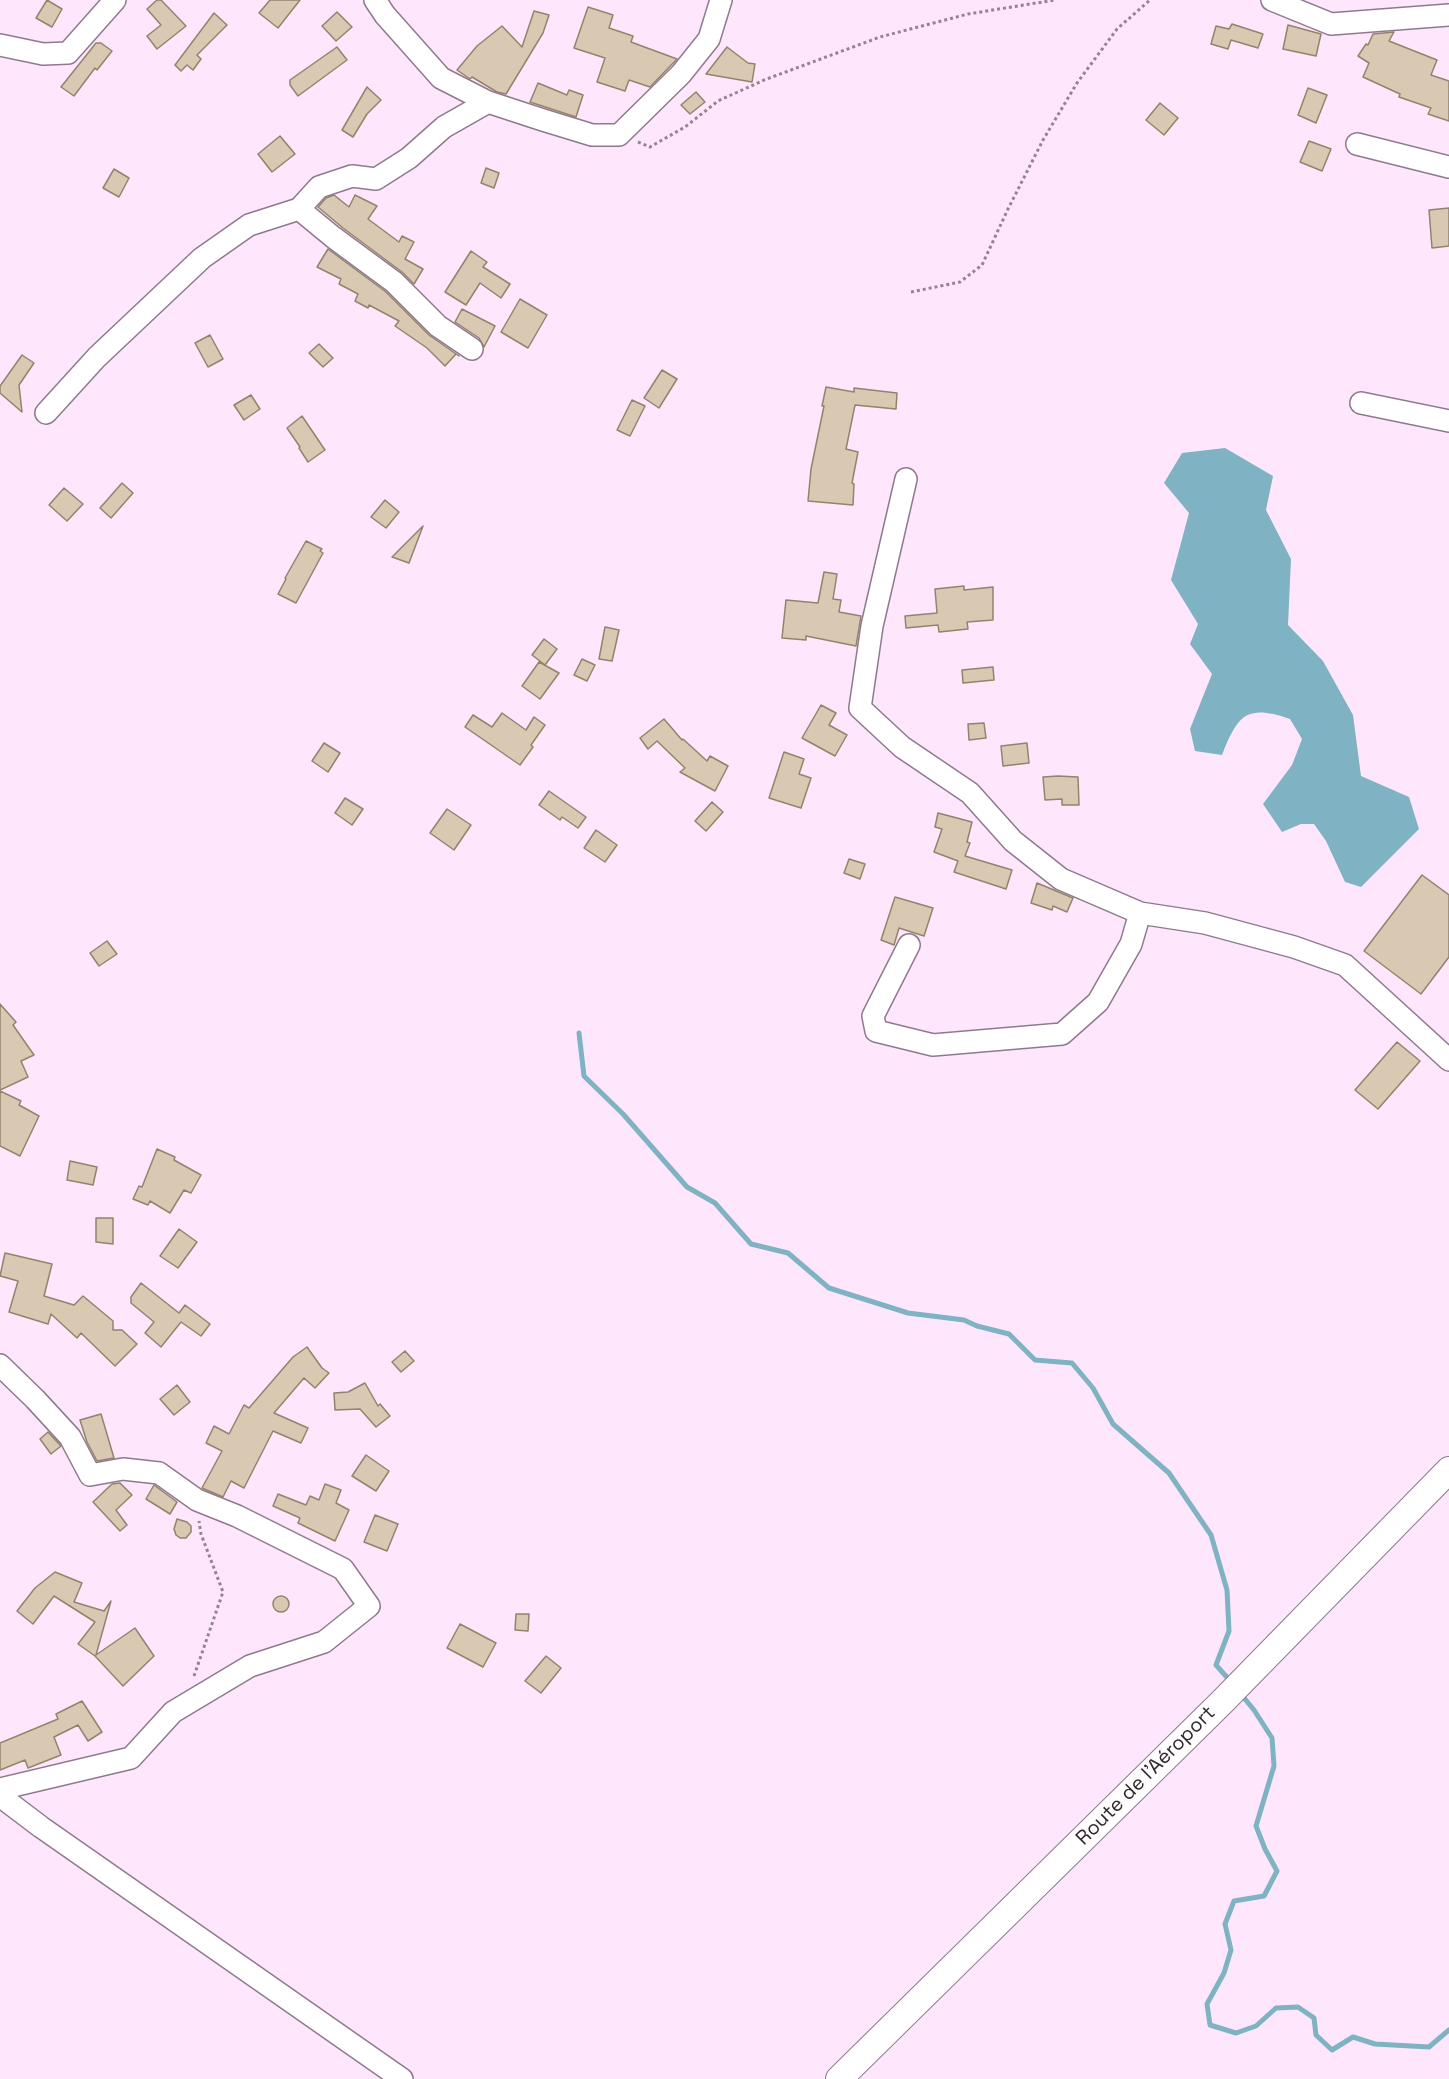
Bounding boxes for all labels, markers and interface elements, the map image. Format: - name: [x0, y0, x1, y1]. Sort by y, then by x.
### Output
- street label: Route de l'Aéroport: [1071, 1701, 1221, 1851]

